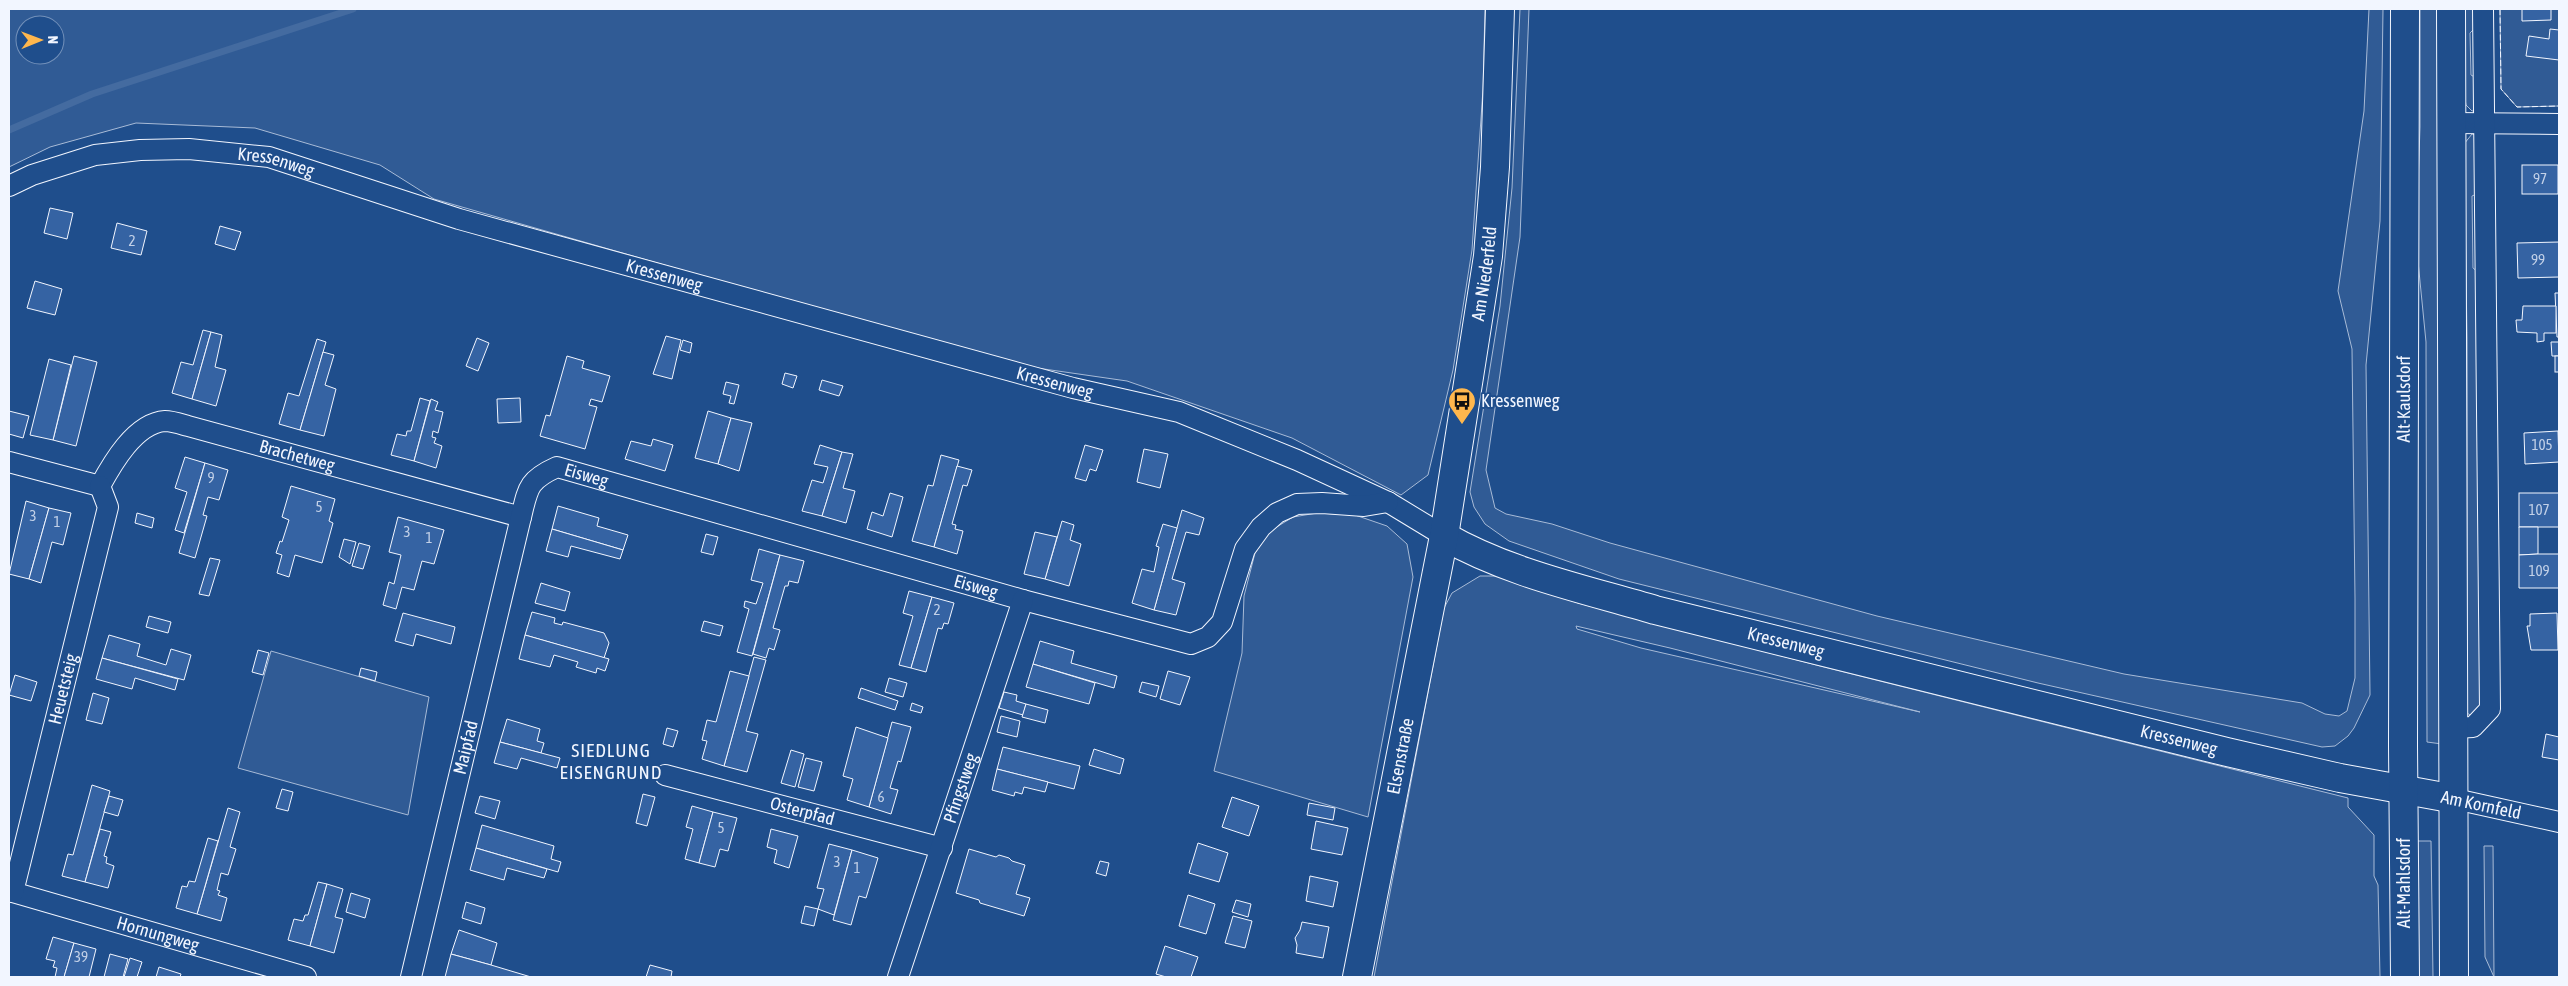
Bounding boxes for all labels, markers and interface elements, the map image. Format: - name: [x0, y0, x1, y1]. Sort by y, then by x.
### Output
- north arrow: [15, 15, 65, 65]
- text: N: [45, 36, 61, 44]
- street label: Kressenweg: [237, 143, 317, 181]
- house number: 97: [2533, 170, 2547, 187]
- street label: Am Niederfeld: [1467, 226, 1500, 322]
- house number: 2: [128, 232, 136, 249]
- house number: 99: [2531, 251, 2545, 268]
- street label: Kressenweg: [624, 254, 705, 296]
- street label: Alt-Kaulsdorf: [2393, 355, 2414, 443]
- street label: Kressenweg: [1014, 362, 1095, 402]
- bus stop icon: Kressenweg: [1447, 386, 1477, 425]
- place label: Kressenweg: [1481, 390, 1560, 411]
- street label: Brachetweg: [257, 435, 337, 476]
- house number: 105: [2531, 436, 2553, 453]
- street label: Eisweg: [562, 459, 611, 491]
- house number: 9: [207, 469, 215, 486]
- house number: 5: [315, 498, 323, 515]
- house number: 107: [2528, 501, 2550, 518]
- house number: 3: [29, 507, 37, 524]
- house number: 1: [53, 513, 61, 530]
- house number: 3: [403, 523, 411, 540]
- house number: 1: [425, 529, 433, 546]
- house number: 109: [2528, 562, 2550, 579]
- street label: Eisweg: [952, 570, 1001, 602]
- house number: 2: [933, 601, 941, 618]
- street label: Kressenweg: [1745, 622, 1827, 662]
- street label: Heuetsteig: [44, 651, 81, 727]
- street label: Elsenstraße: [1382, 716, 1418, 796]
- street label: Maipfad: [449, 718, 482, 777]
- street label: Kressenweg: [2138, 720, 2220, 759]
- district label: SIEDLUNG EISENGRUND: [560, 739, 662, 783]
- street label: Pfingstweg: [939, 750, 982, 826]
- street label: Am Kornfeld: [2439, 786, 2523, 823]
- house number: 6: [877, 788, 885, 805]
- street label: Osterpfad: [768, 792, 837, 829]
- house number: 5: [717, 819, 725, 836]
- street label: Alt-Mahlsdorf: [2393, 838, 2414, 928]
- house number: 3: [833, 853, 841, 870]
- house number: 1: [853, 859, 861, 876]
- street label: Hornungweg: [114, 912, 202, 956]
- house number: 39: [74, 948, 88, 965]

